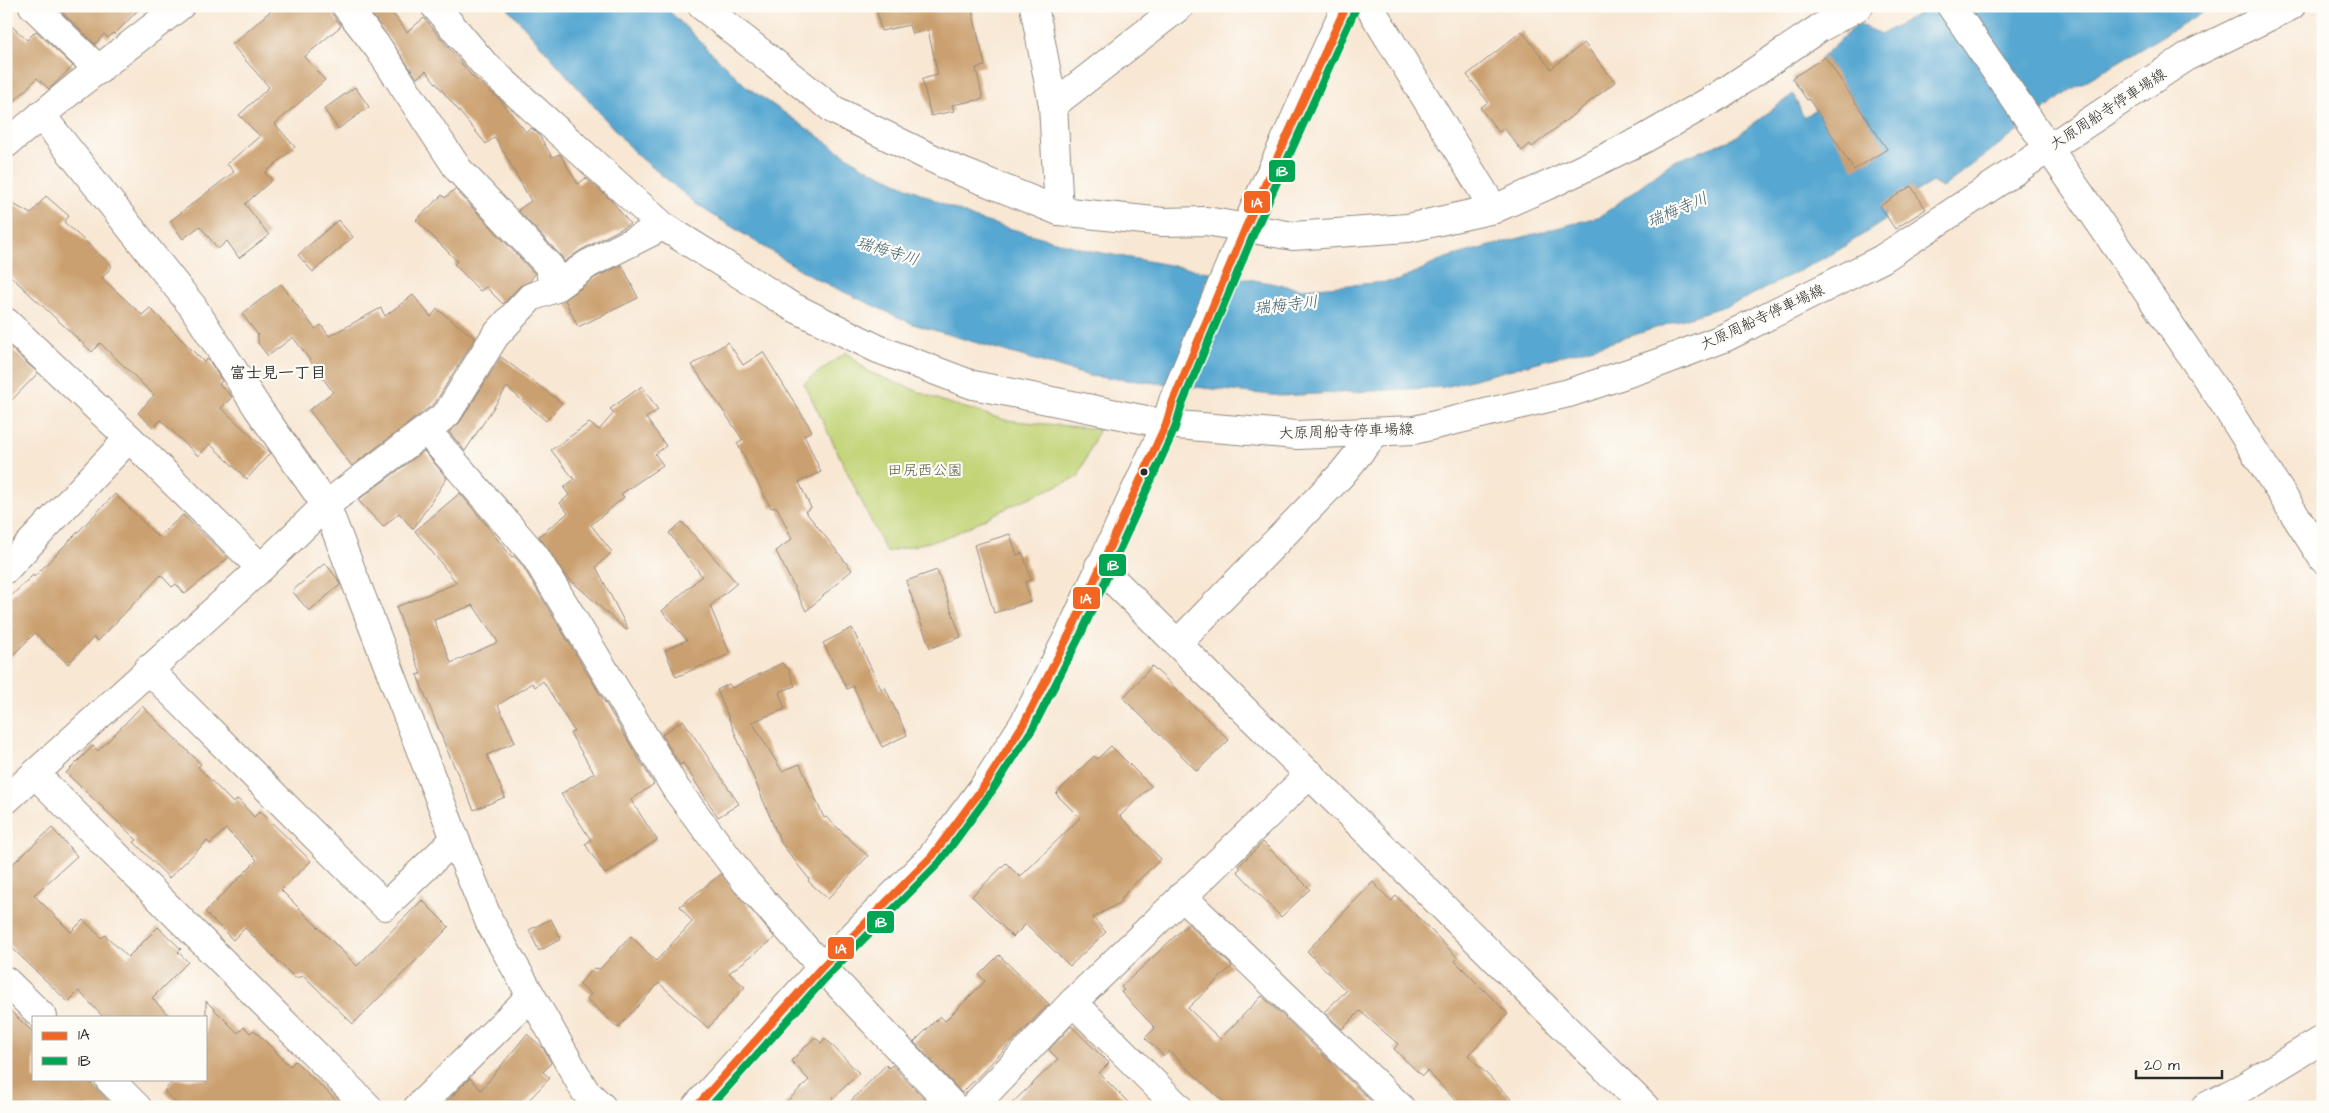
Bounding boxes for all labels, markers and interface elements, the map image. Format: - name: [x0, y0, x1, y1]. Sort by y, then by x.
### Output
- street label: 大原周船寺停車場線: [2046, 64, 2171, 155]
- line badge: 1B: [1268, 159, 1296, 183]
- text: 1B: [1276, 162, 1288, 182]
- water label: 瑞梅寺川: [1644, 187, 1711, 233]
- line badge: 1A: [1243, 190, 1271, 214]
- text: 1A: [1252, 193, 1263, 213]
- water label: 瑞梅寺川: [854, 231, 922, 271]
- street label: 大原周船寺停車場線: [1697, 279, 1828, 355]
- water label: 瑞梅寺川: [1253, 291, 1319, 319]
- district label: 富士見一丁目: [230, 362, 326, 384]
- street label: 大原周船寺停車場線: [1278, 419, 1414, 444]
- park label: 田尻西公園: [887, 460, 963, 481]
- unlabelled marker: [1139, 467, 1149, 477]
- line badge: 1B: [1098, 553, 1127, 577]
- text: 1B: [1107, 556, 1119, 576]
- line badge: 1A: [1072, 586, 1101, 610]
- text: 1A: [1081, 589, 1092, 609]
- line badge: 1B: [866, 910, 895, 934]
- text: 1B: [875, 913, 887, 933]
- line badge: 1A: [827, 936, 855, 960]
- text: 1A: [836, 939, 847, 959]
- legend: [32, 1016, 208, 1080]
- text: 1A: [78, 1025, 90, 1046]
- scale bar: [2136, 1048, 2223, 1080]
- text: 1B: [78, 1051, 91, 1072]
- text: 20 m: [2144, 1055, 2180, 1076]

